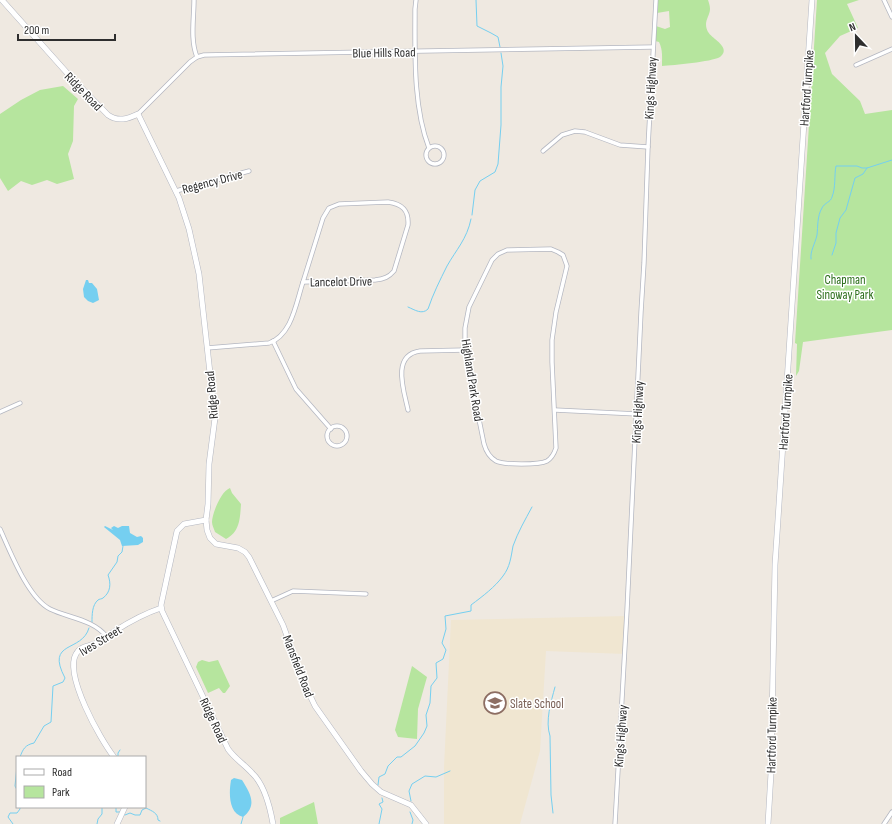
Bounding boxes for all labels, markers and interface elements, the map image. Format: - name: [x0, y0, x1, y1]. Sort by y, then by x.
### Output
- scale bar: [18, 16, 115, 42]
- north arrow: [836, 16, 876, 56]
- text: N: [847, 20, 858, 34]
- text: 200 m: [24, 23, 50, 38]
- street label: Blue Hills Road: [352, 44, 416, 62]
- street label: Hartford Turnpike: [796, 49, 818, 127]
- street label: Kings Highway: [641, 56, 661, 120]
- street label: Ridge Road: [61, 69, 106, 114]
- street label: Regency Drive: [180, 166, 244, 198]
- park label: Chapman Sinoway Park: [816, 272, 874, 303]
- street label: Lancelot Drive: [310, 273, 372, 291]
- street label: Highland Park Road: [458, 338, 486, 422]
- street label: Ridge Road: [202, 370, 222, 419]
- street label: Hartford Turnpike: [775, 373, 797, 451]
- street label: Kings Highway: [628, 380, 648, 444]
- street label: Ives Street: [76, 622, 125, 660]
- street label: Mansfield Road: [279, 633, 317, 700]
- school or university icon: Slate School: [482, 690, 508, 716]
- street label: Ridge Road: [196, 695, 230, 746]
- place label: Slate School: [510, 696, 564, 712]
- street label: Hartford Turnpike: [763, 697, 781, 773]
- street label: Kings Highway: [611, 704, 631, 768]
- legend: [16, 756, 146, 808]
- text: Road: [52, 765, 72, 780]
- text: Park: [52, 785, 70, 800]

